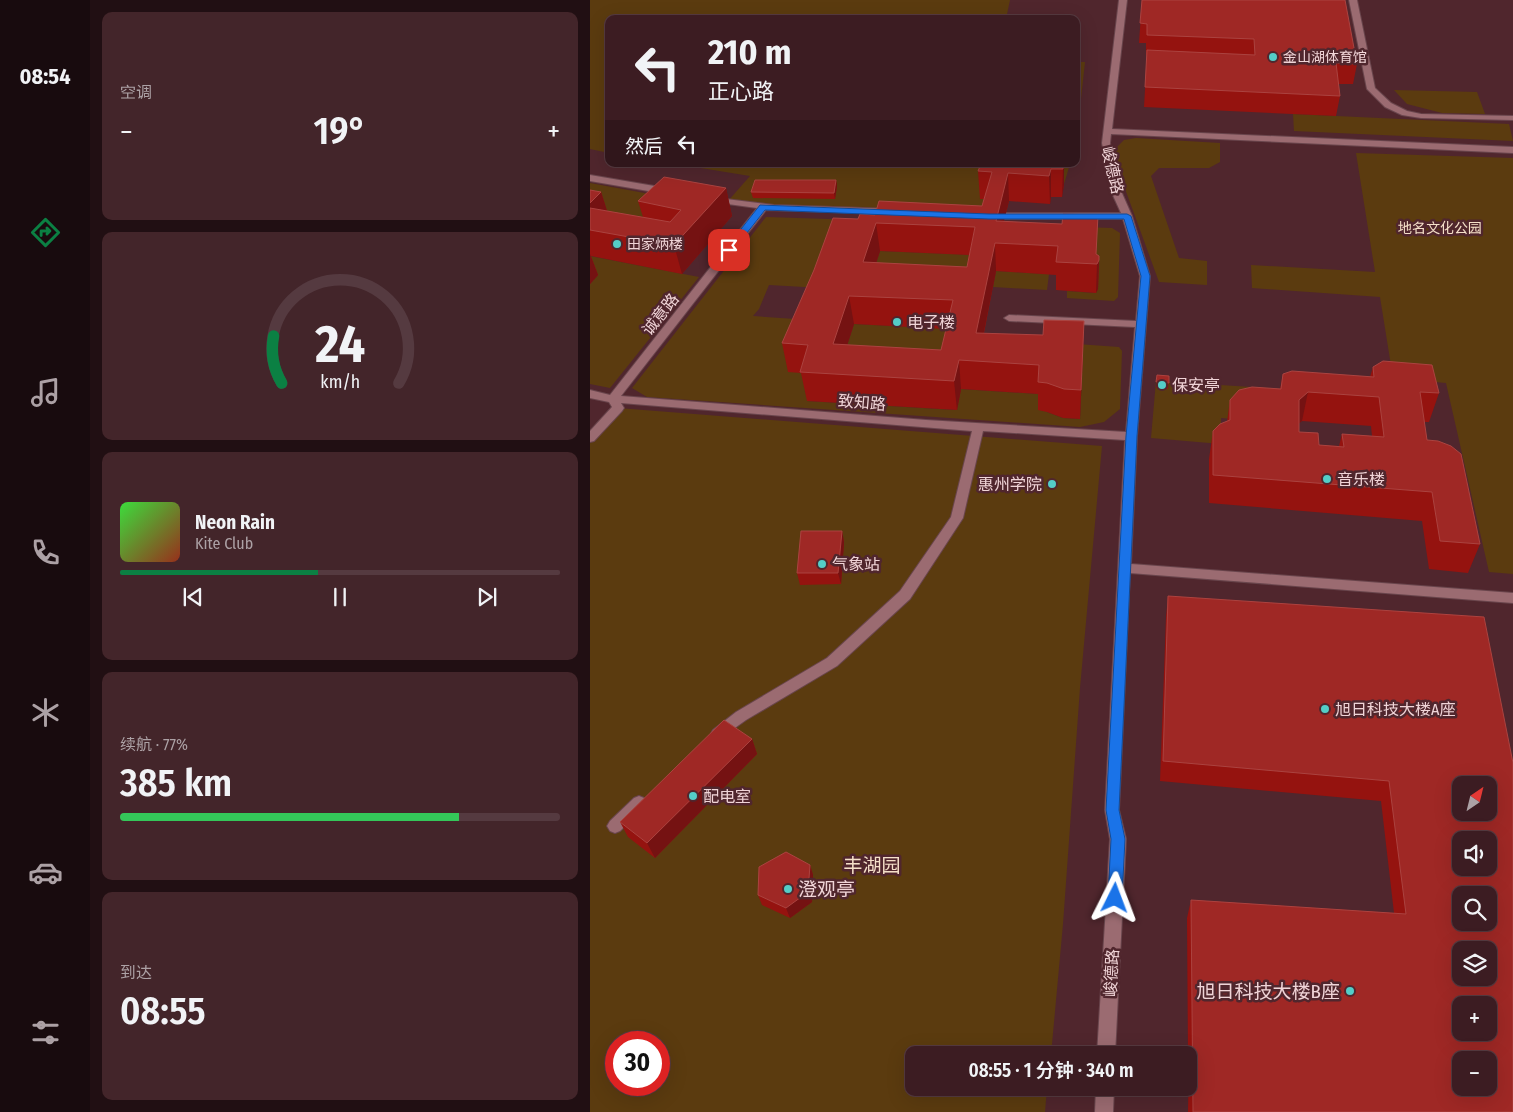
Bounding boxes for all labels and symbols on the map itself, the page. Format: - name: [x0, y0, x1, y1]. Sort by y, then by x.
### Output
- place label: 金山湖体育馆: [1283, 49, 1367, 66]
- marker: 金山湖体育馆: [1267, 51, 1279, 63]
- street label: 峻德路: [1098, 145, 1127, 196]
- park label: 地名文化公园: [1398, 220, 1482, 237]
- pin: [708, 229, 750, 271]
- place label: 田家炳楼: [627, 236, 683, 253]
- marker: 田家炳楼: [611, 238, 623, 250]
- street label: 诚意路: [638, 290, 683, 339]
- place label: 电子楼: [907, 313, 955, 332]
- marker: 电子楼: [891, 316, 903, 328]
- place label: 保安亭: [1172, 376, 1220, 395]
- marker: 保安亭: [1156, 379, 1168, 391]
- street label: 致知路: [837, 391, 887, 414]
- place label: 音乐楼: [1337, 470, 1385, 489]
- marker: 音乐楼: [1321, 473, 1333, 485]
- place label: 惠州学院: [978, 475, 1042, 494]
- marker: 惠州学院: [1046, 478, 1058, 490]
- place label: 气象站: [832, 555, 880, 574]
- marker: 气象站: [816, 558, 828, 570]
- place label: 旭日科技大楼A座: [1335, 700, 1455, 719]
- marker: 旭日科技大楼A座: [1319, 703, 1331, 715]
- north arrow: [1452, 776, 1498, 821]
- place label: 配电室: [703, 787, 751, 806]
- marker: 配电室: [687, 790, 699, 802]
- park label: 丰湖园: [843, 854, 901, 877]
- position arrow: [1088, 871, 1140, 923]
- place label: 澄观亭: [798, 878, 855, 901]
- marker: 澄观亭: [782, 883, 794, 895]
- street label: 峻德路: [1101, 949, 1122, 997]
- place label: 旭日科技大楼B座: [1197, 980, 1340, 1003]
- marker: 旭日科技大楼B座: [1344, 985, 1356, 997]
- speed limit sign: 30: [605, 1031, 670, 1096]

